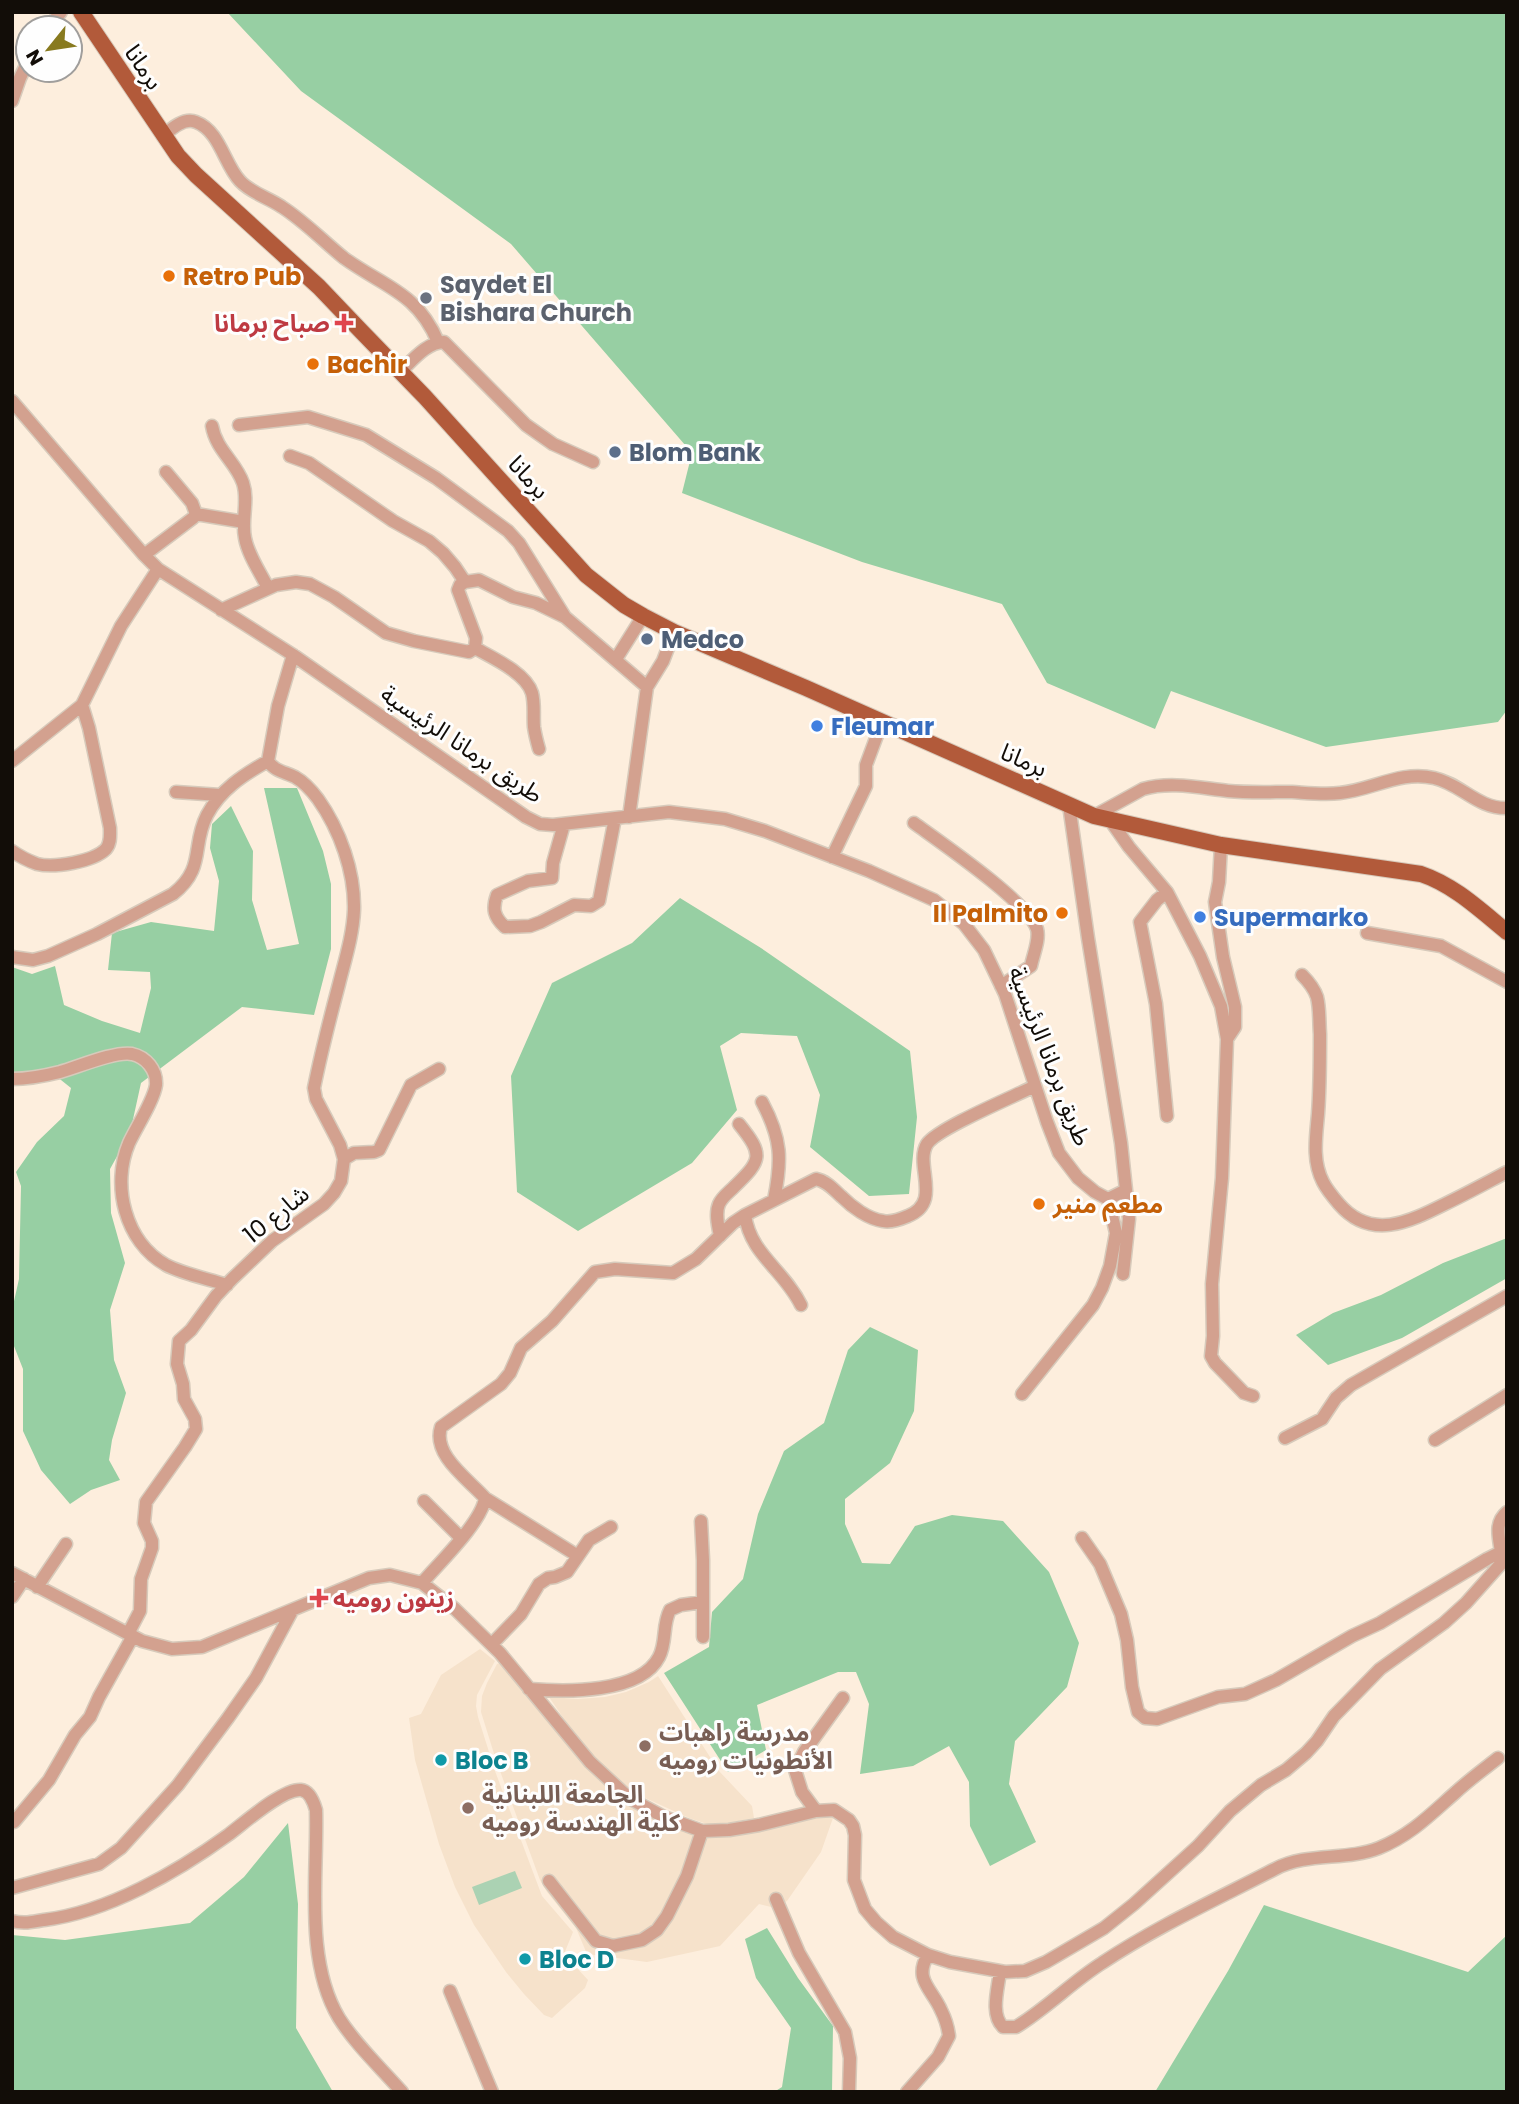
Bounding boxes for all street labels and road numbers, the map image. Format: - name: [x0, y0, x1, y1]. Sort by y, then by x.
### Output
- street label: برمانا: [117, 38, 171, 96]
- street label: برمانا: [501, 448, 557, 506]
- street label: طريق برمانا الرئيسية: [374, 677, 550, 811]
- street label: برمانا: [995, 735, 1053, 785]
- street label: طريق برمانا الرئيسية: [1001, 962, 1099, 1150]
- street label: شارع 10: [236, 1177, 317, 1251]

